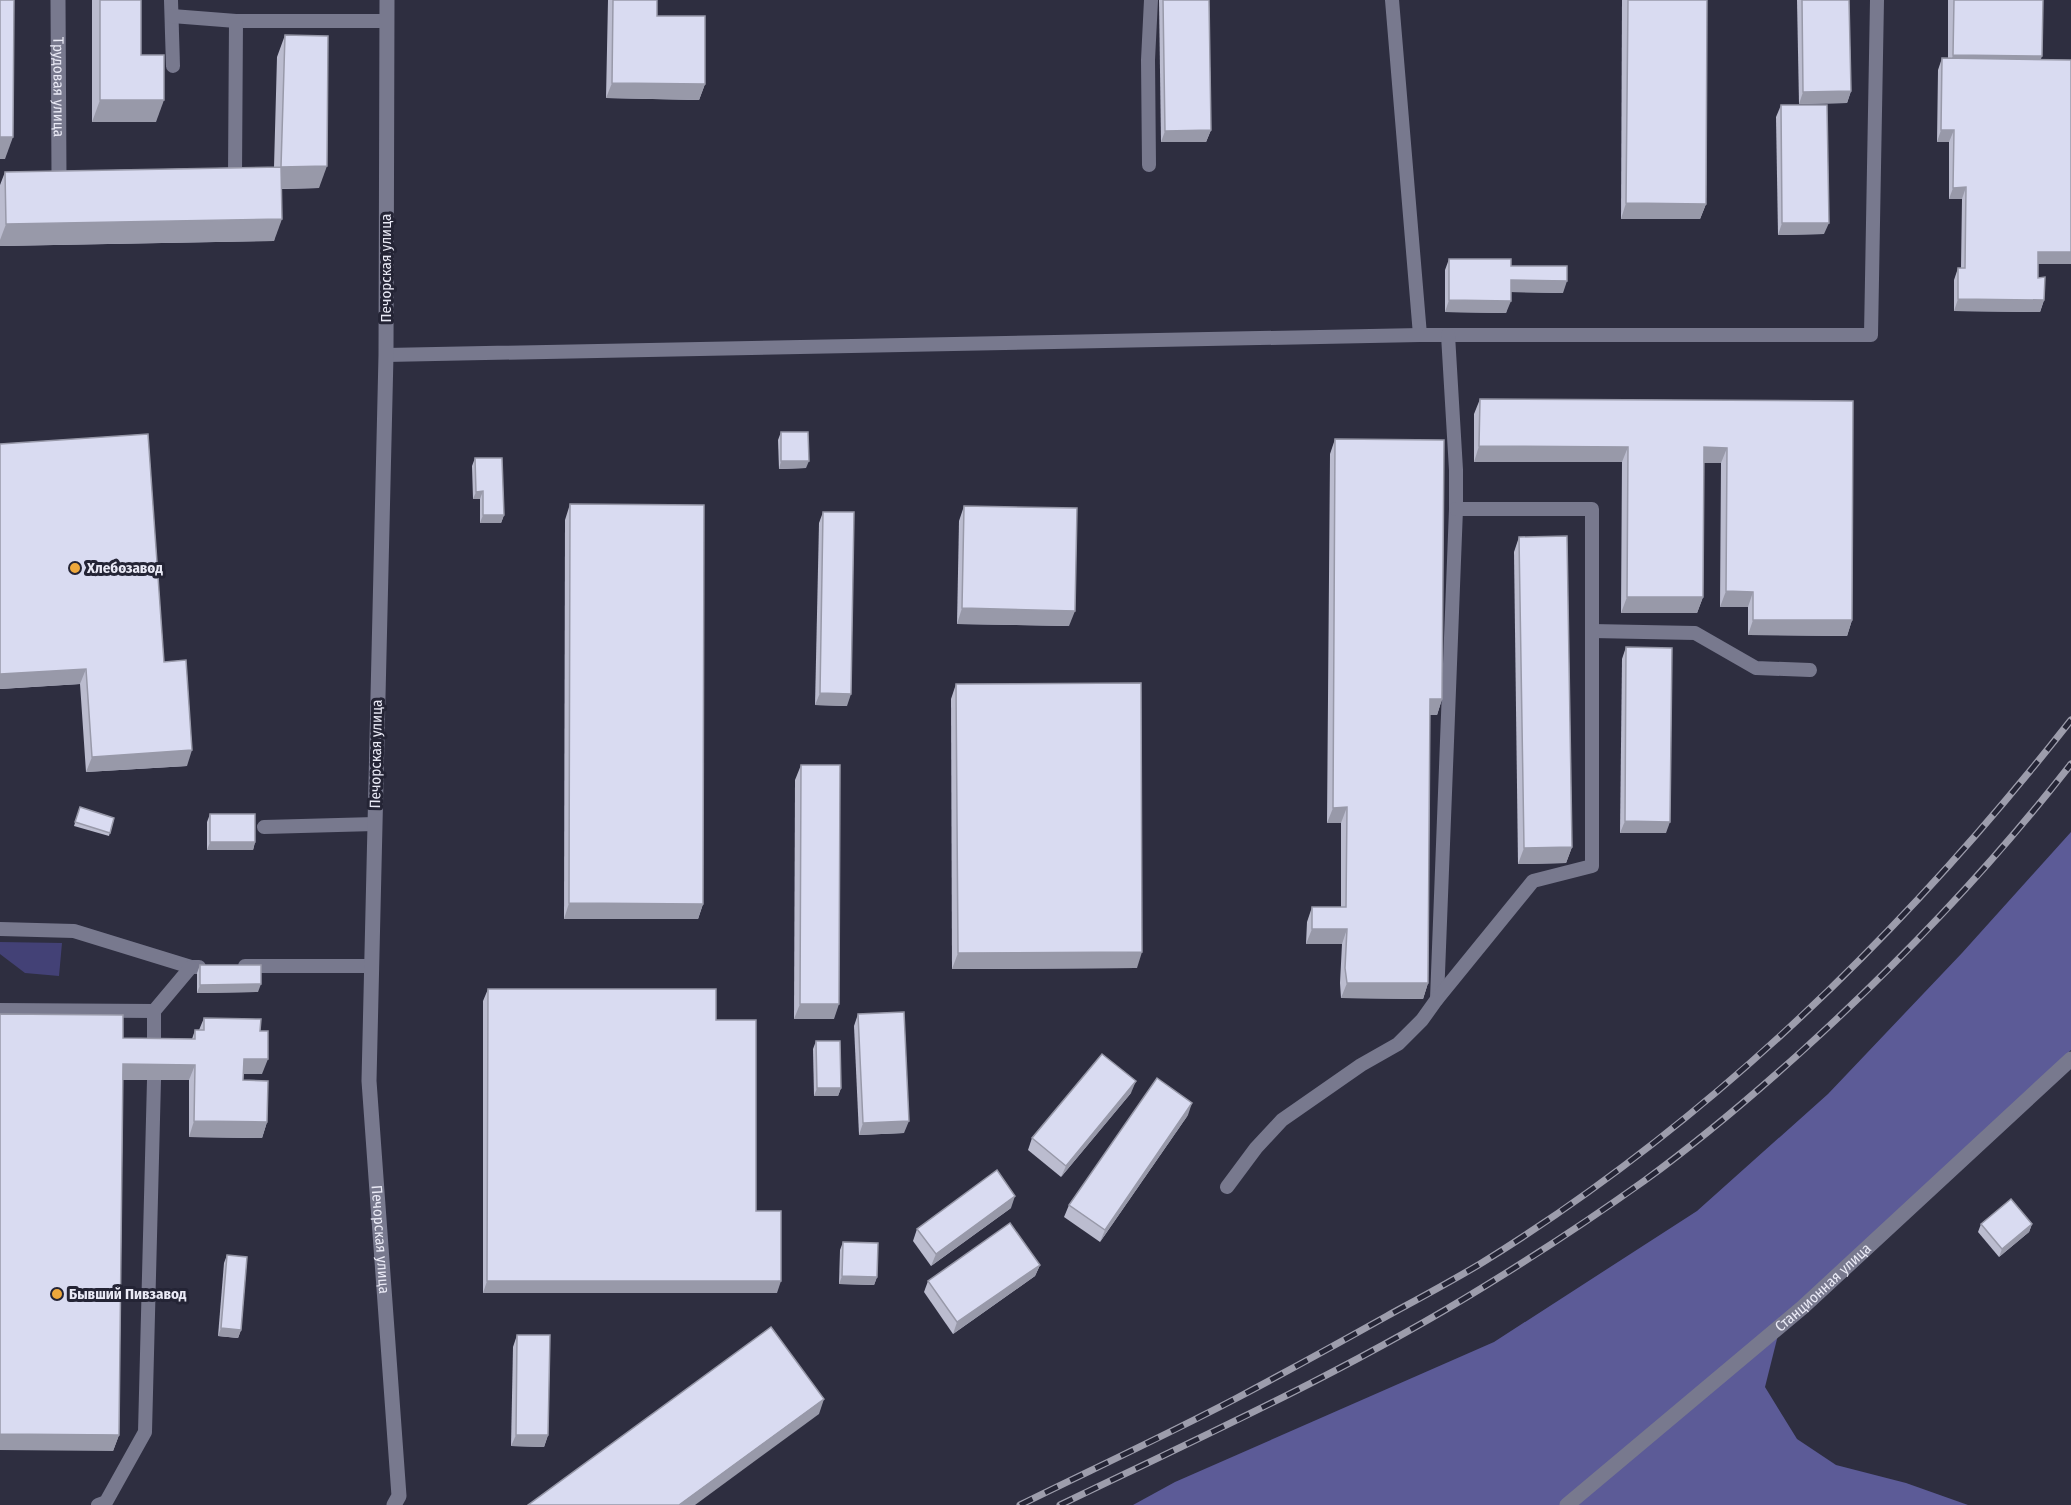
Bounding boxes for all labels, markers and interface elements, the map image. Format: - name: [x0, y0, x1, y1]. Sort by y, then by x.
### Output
- street label: Трудовая улица: [49, 37, 68, 137]
- street label: Печорская улица: [377, 214, 395, 322]
- place label: Хлебозавод: [86, 559, 163, 577]
- marker: Хлебозавод: [68, 561, 82, 575]
- street label: Печорская улица: [366, 699, 386, 809]
- street label: Печорская улица: [368, 1184, 393, 1294]
- street label: Станционная улица: [1771, 1239, 1875, 1336]
- place label: Бывший Пивзавод: [69, 1285, 187, 1303]
- marker: Бывший Пивзавод: [50, 1287, 64, 1301]

